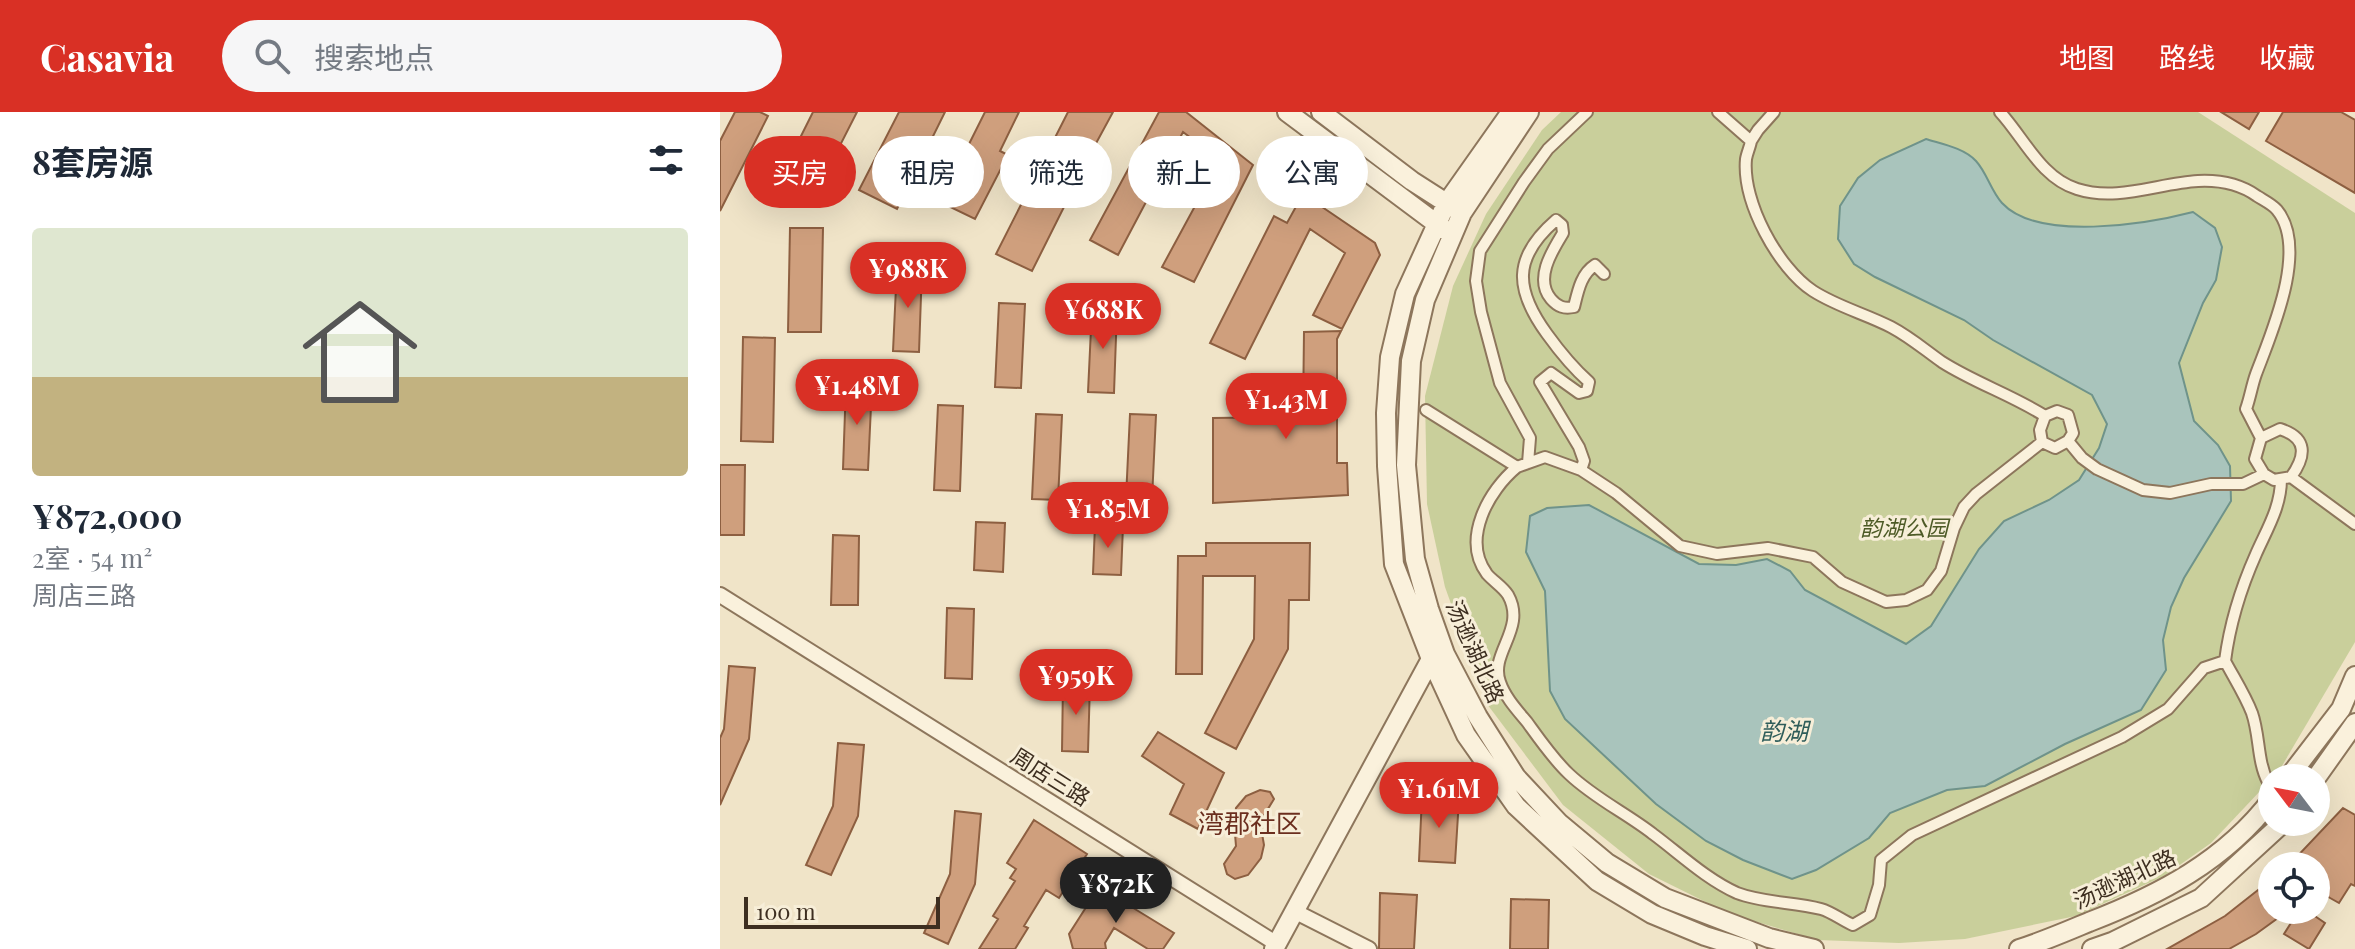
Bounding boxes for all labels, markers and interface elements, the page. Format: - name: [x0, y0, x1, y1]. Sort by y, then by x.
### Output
- search box: [222, 20, 782, 92]
- text: Casavia: [40, 31, 174, 82]
- icon: search: [250, 34, 294, 78]
- text: 搜索地点: [314, 37, 434, 77]
- text: 地图: [2059, 38, 2115, 75]
- text: 路线: [2159, 38, 2215, 75]
- text: 收藏: [2259, 38, 2315, 75]
- chip: 买房: [744, 136, 856, 208]
- chip: 租房: [872, 136, 984, 208]
- chip: 筛选: [1000, 136, 1112, 208]
- chip: 新上: [1128, 136, 1240, 208]
- chip: 公寓: [1256, 136, 1368, 208]
- text: 8套房源: [32, 138, 153, 184]
- icon: filters: [644, 138, 688, 182]
- pin: ¥988K: [852, 242, 964, 310]
- text: ¥988K: [868, 250, 948, 285]
- icon: home: [288, 280, 432, 424]
- pin: ¥688K: [1047, 283, 1159, 351]
- text: ¥688K: [1063, 291, 1143, 326]
- pin: ¥1.48M: [792, 359, 922, 427]
- text: ¥1.48M: [813, 367, 901, 402]
- pin: ¥1.43M: [1221, 373, 1351, 441]
- text: ¥1.43M: [1244, 381, 1328, 416]
- pin: ¥1.85M: [1043, 482, 1173, 550]
- text: ¥1.85M: [1065, 490, 1151, 525]
- text: ¥872,000: [32, 492, 182, 538]
- park label: 韵湖公园: [1860, 512, 1951, 542]
- text: 2室 · 54 m²: [32, 540, 152, 575]
- text: 周店三路: [32, 577, 136, 612]
- street label: 汤逊湖北路: [1440, 595, 1512, 707]
- pin: ¥959K: [1020, 649, 1132, 717]
- text: ¥959K: [1038, 657, 1114, 692]
- water label: 韵湖: [1760, 714, 1812, 746]
- street label: 周店三路: [1006, 740, 1096, 812]
- pin: ¥1.61M: [1374, 762, 1504, 830]
- north arrow: [2258, 764, 2330, 836]
- map controls: [2258, 764, 2330, 924]
- text: ¥1.61M: [1397, 770, 1481, 805]
- district label: 湾郡社区: [1198, 805, 1302, 840]
- street label: 汤逊湖北路: [2068, 841, 2180, 915]
- button: locate: [2258, 852, 2330, 924]
- pin: ¥872K: [1060, 857, 1172, 925]
- text: ¥872K: [1078, 865, 1154, 900]
- scale bar: [744, 893, 940, 929]
- text: 100 m: [756, 896, 816, 926]

